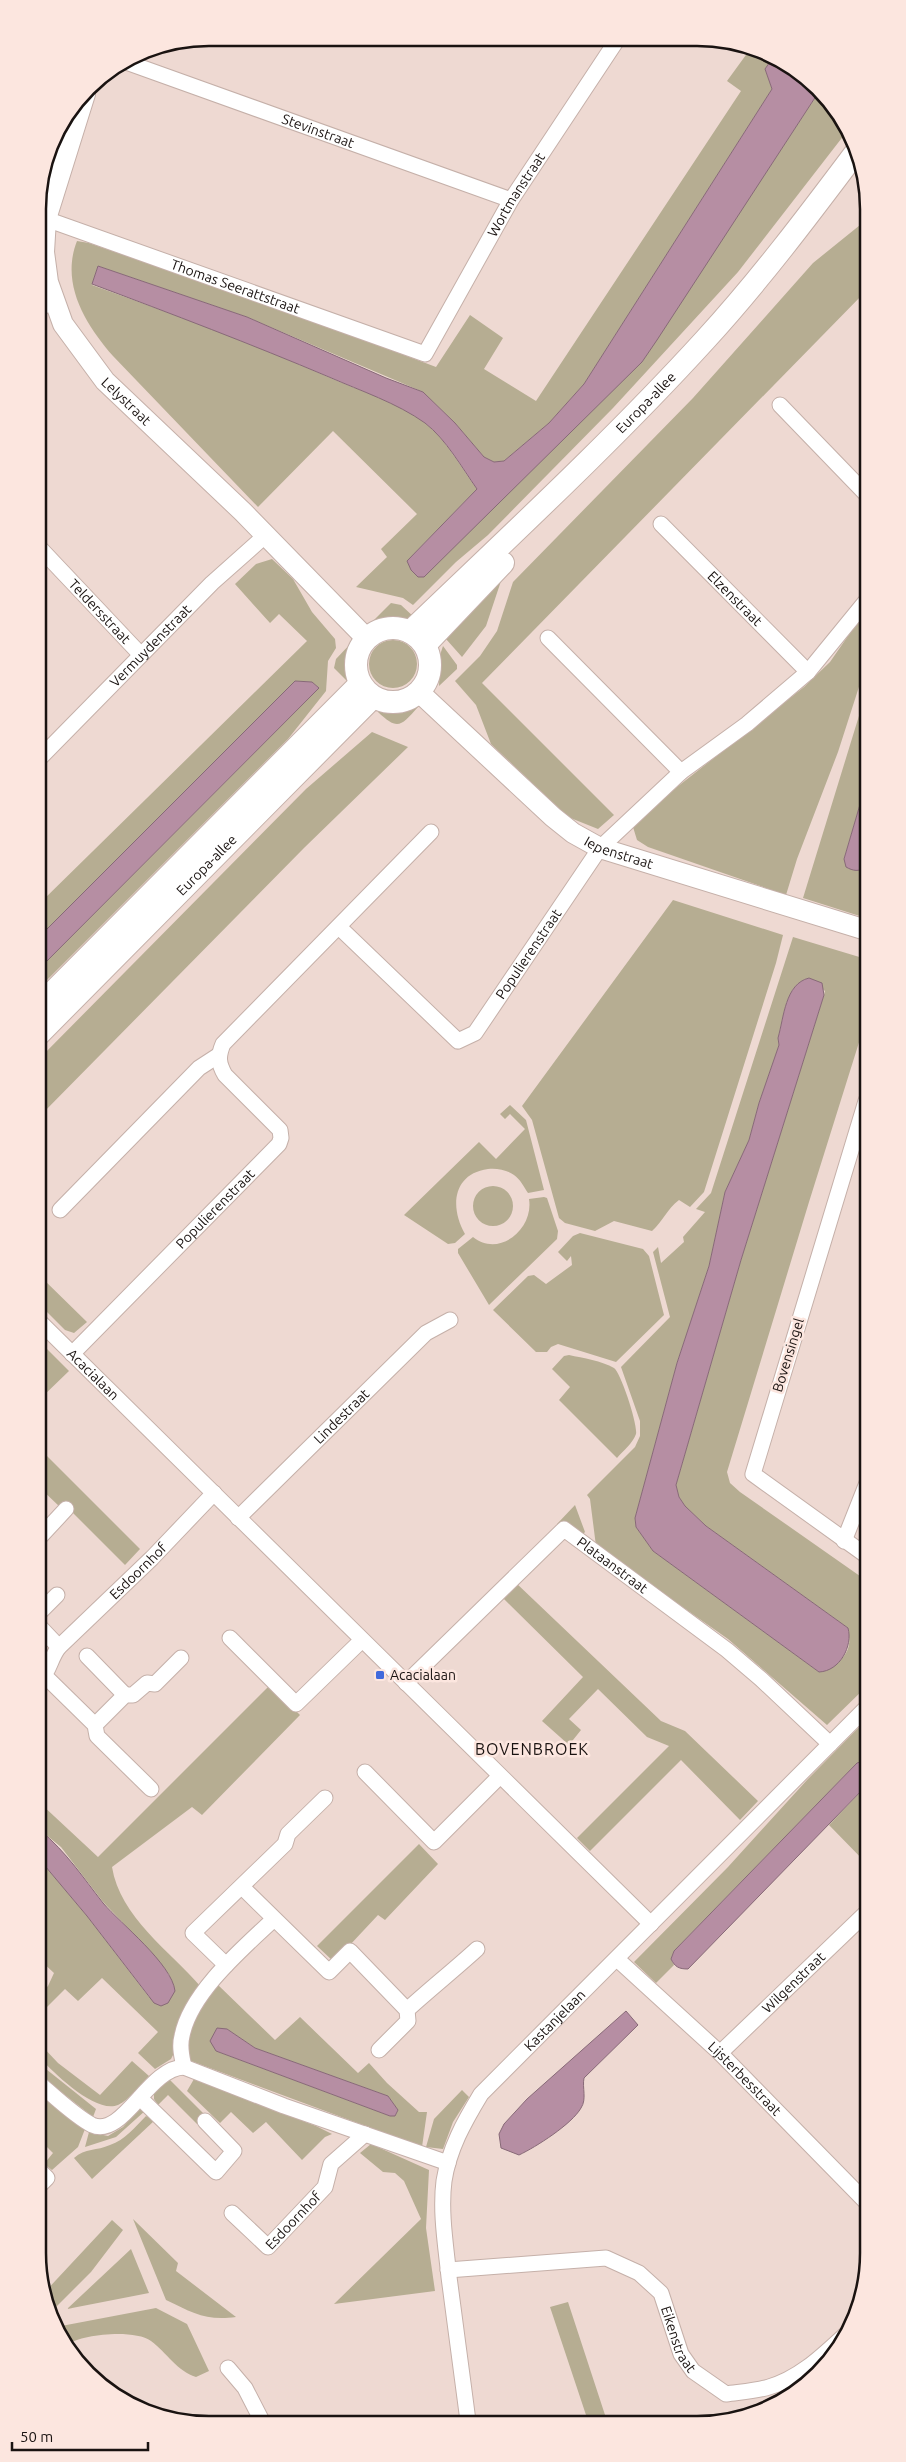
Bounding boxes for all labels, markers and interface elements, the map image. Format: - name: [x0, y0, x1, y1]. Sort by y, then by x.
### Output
- street label: Stevinstraat: [280, 111, 357, 151]
- street label: Wortmanstraat: [484, 149, 548, 239]
- street label: Thomas Seerattstraat: [169, 256, 302, 317]
- street label: Europa-allee: [613, 369, 679, 436]
- street label: Lelystraat: [98, 374, 155, 429]
- street label: Elzenstraat: [704, 568, 766, 629]
- street label: Teldersstraat: [66, 576, 134, 647]
- street label: Vermuydenstraat: [107, 601, 195, 690]
- street label: Europa-allee: [173, 831, 240, 899]
- street label: Iepenstraat: [581, 833, 656, 872]
- street label: Populierenstraat: [492, 905, 565, 1002]
- street label: Populierenstraat: [173, 1165, 258, 1252]
- street label: Bovensingel: [769, 1316, 807, 1394]
- street label: Acacialaan: [64, 1345, 122, 1403]
- street label: Lindestraat: [310, 1385, 373, 1447]
- street label: Plataanstraat: [574, 1534, 651, 1597]
- street label: Esdoornhof: [106, 1539, 170, 1602]
- place label: Acacialaan: [390, 1667, 456, 1683]
- marker: Acacialaan: [374, 1669, 386, 1681]
- district label: BOVENBROEK: [475, 1740, 589, 1758]
- street label: Wilgenstraat: [759, 1948, 829, 2016]
- street label: Kastanjelaan: [521, 1986, 588, 2054]
- street label: Lijsterbesstraat: [705, 2038, 785, 2119]
- street label: Esdoornhof: [262, 2188, 325, 2253]
- street label: Eikenstraat: [658, 2304, 700, 2376]
- scale bar: [12, 2420, 149, 2452]
- text: 50 m: [20, 2428, 53, 2445]

